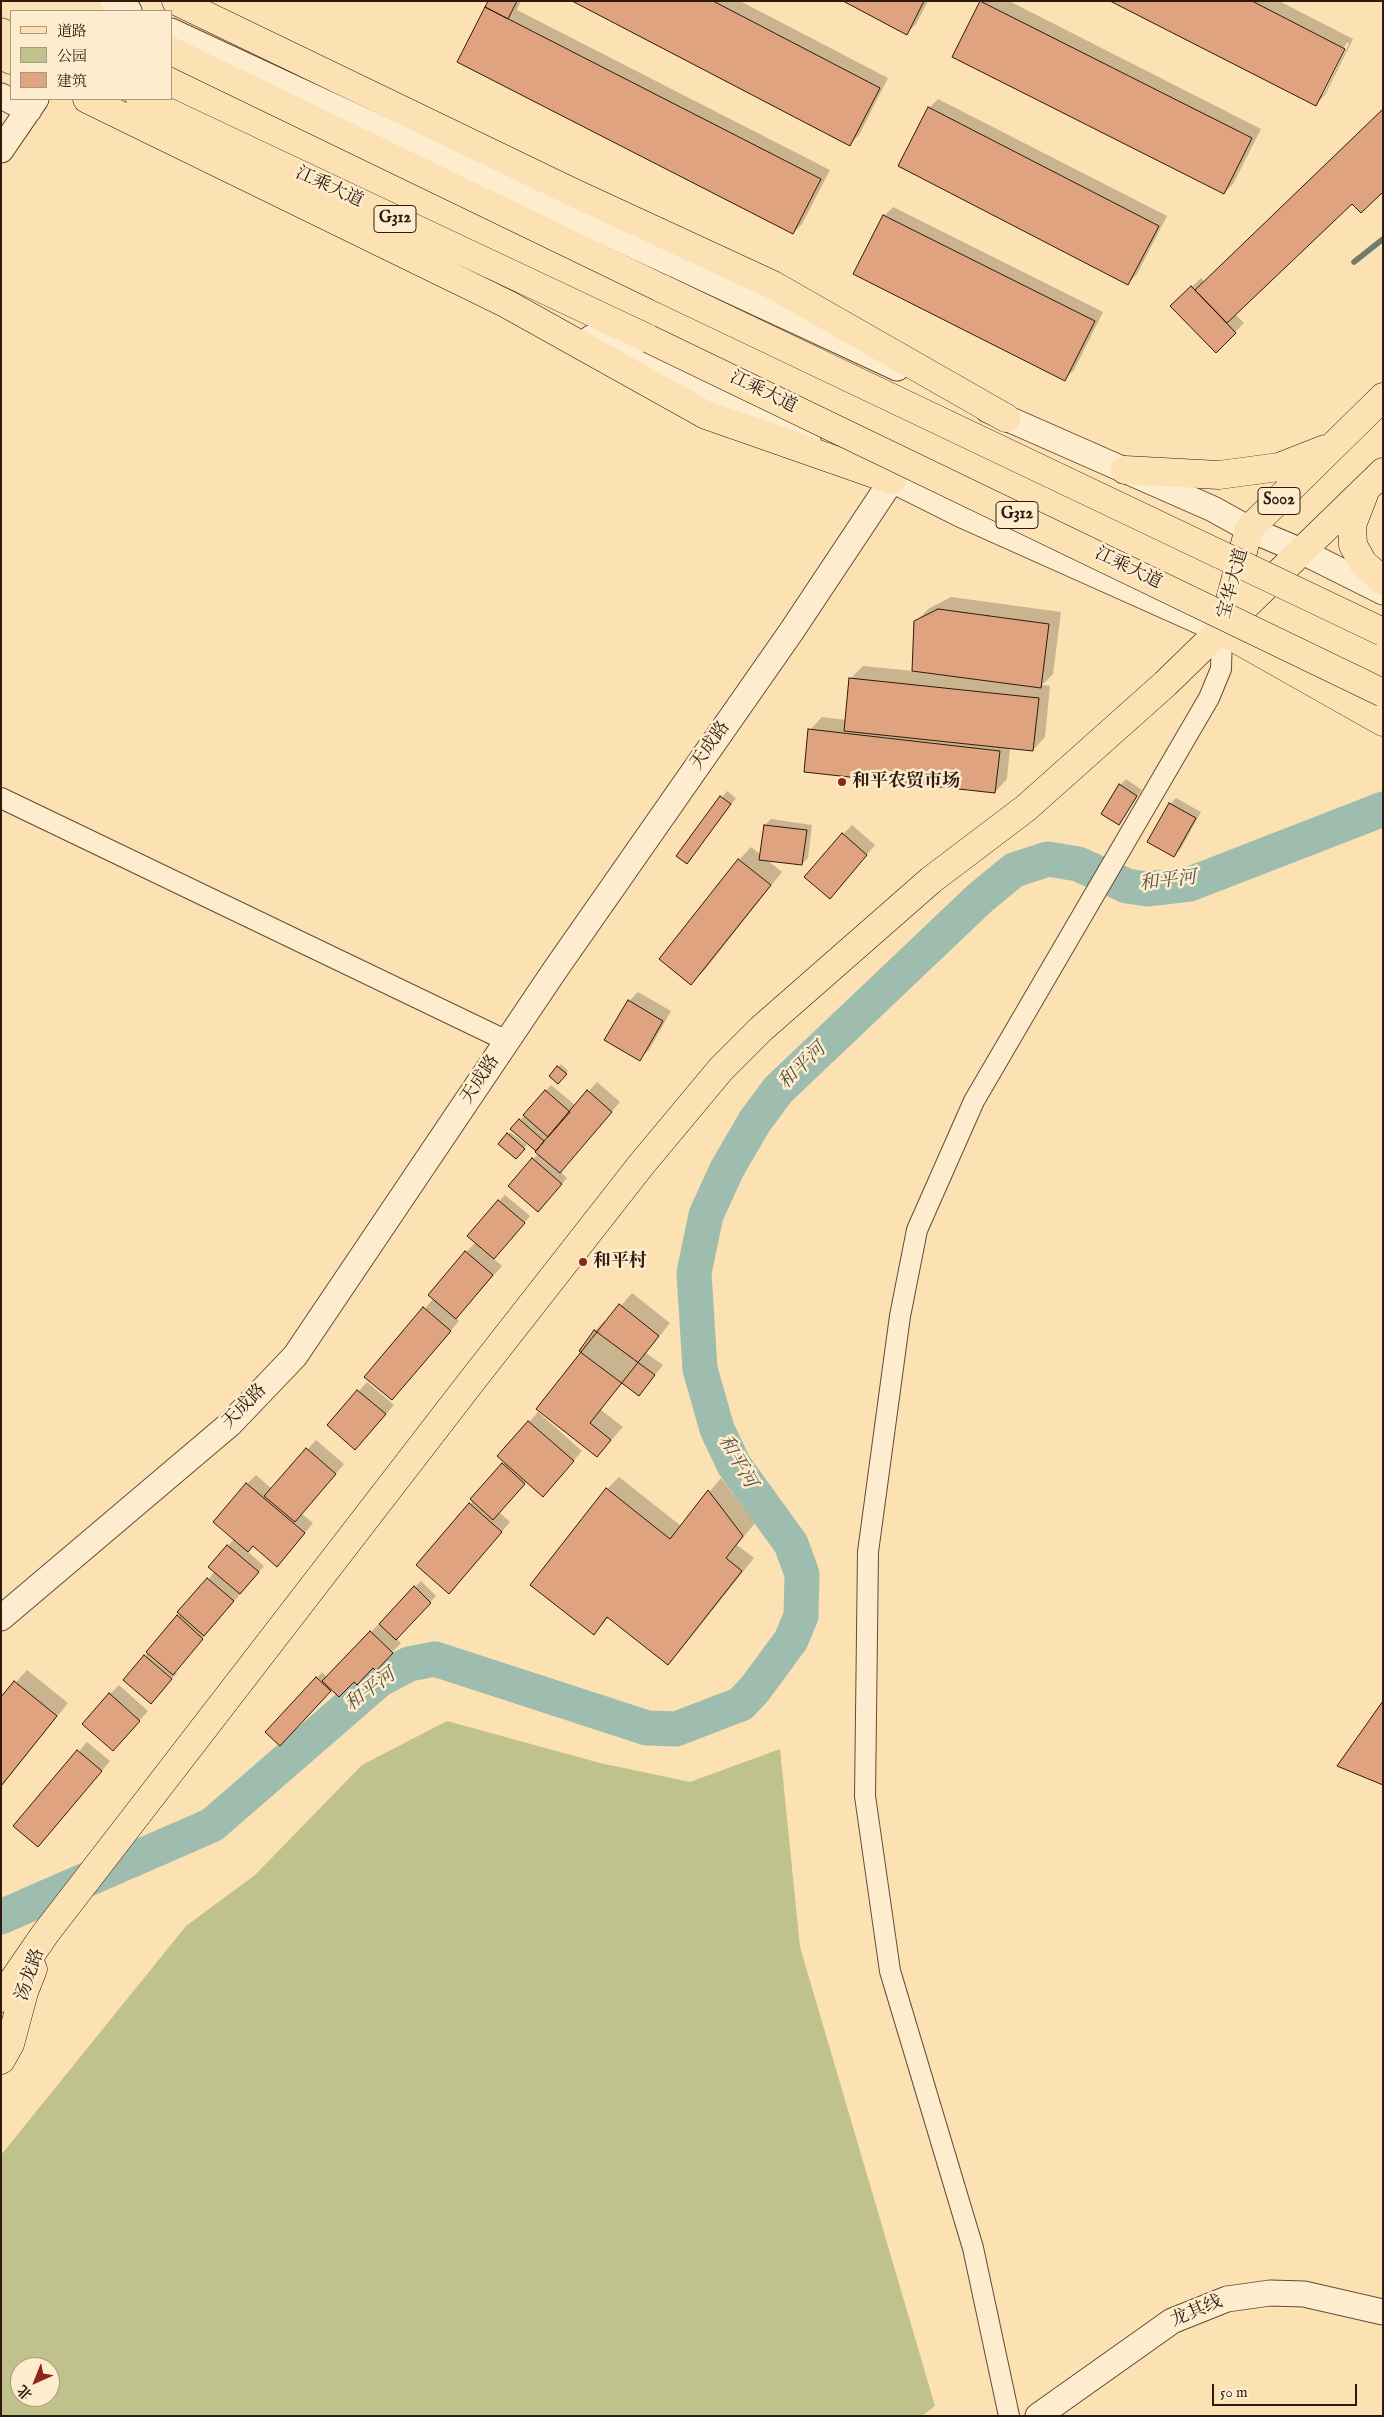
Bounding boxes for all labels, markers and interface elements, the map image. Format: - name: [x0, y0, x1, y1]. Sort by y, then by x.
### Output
- legend: [10, 10, 172, 100]
- text: 道路: [57, 22, 87, 41]
- text: 公园: [57, 47, 87, 66]
- text: 建筑: [57, 72, 87, 91]
- street label: 江乘大道: [292, 163, 366, 213]
- road number: G312: [374, 205, 416, 232]
- street label: 江乘大道: [726, 368, 800, 418]
- road number: S002: [1258, 488, 1300, 514]
- road number: G312: [996, 502, 1038, 528]
- street label: 江乘大道: [1091, 544, 1165, 594]
- street label: 宝华大道: [1214, 546, 1254, 622]
- street label: 天成路: [687, 718, 735, 774]
- place label: 和平农贸市场: [852, 771, 960, 793]
- marker: 和平农贸市场: [836, 776, 848, 788]
- water label: 和平河: [1138, 867, 1198, 897]
- water label: 和平河: [775, 1039, 831, 1095]
- street label: 天成路: [457, 1052, 505, 1108]
- place label: 和平村: [593, 1251, 647, 1273]
- marker: 和平村: [577, 1256, 589, 1268]
- street label: 天成路: [218, 1380, 272, 1434]
- water label: 和平河: [712, 1432, 760, 1492]
- water label: 和平河: [341, 1665, 401, 1717]
- street label: 汤龙路: [12, 1946, 50, 2004]
- street label: 龙其线: [1168, 2292, 1226, 2332]
- north arrow: [10, 2357, 60, 2407]
- scale bar: [1214, 2374, 1359, 2406]
- text: 北: [14, 2381, 37, 2403]
- text: 50 m: [1220, 2383, 1248, 2402]

